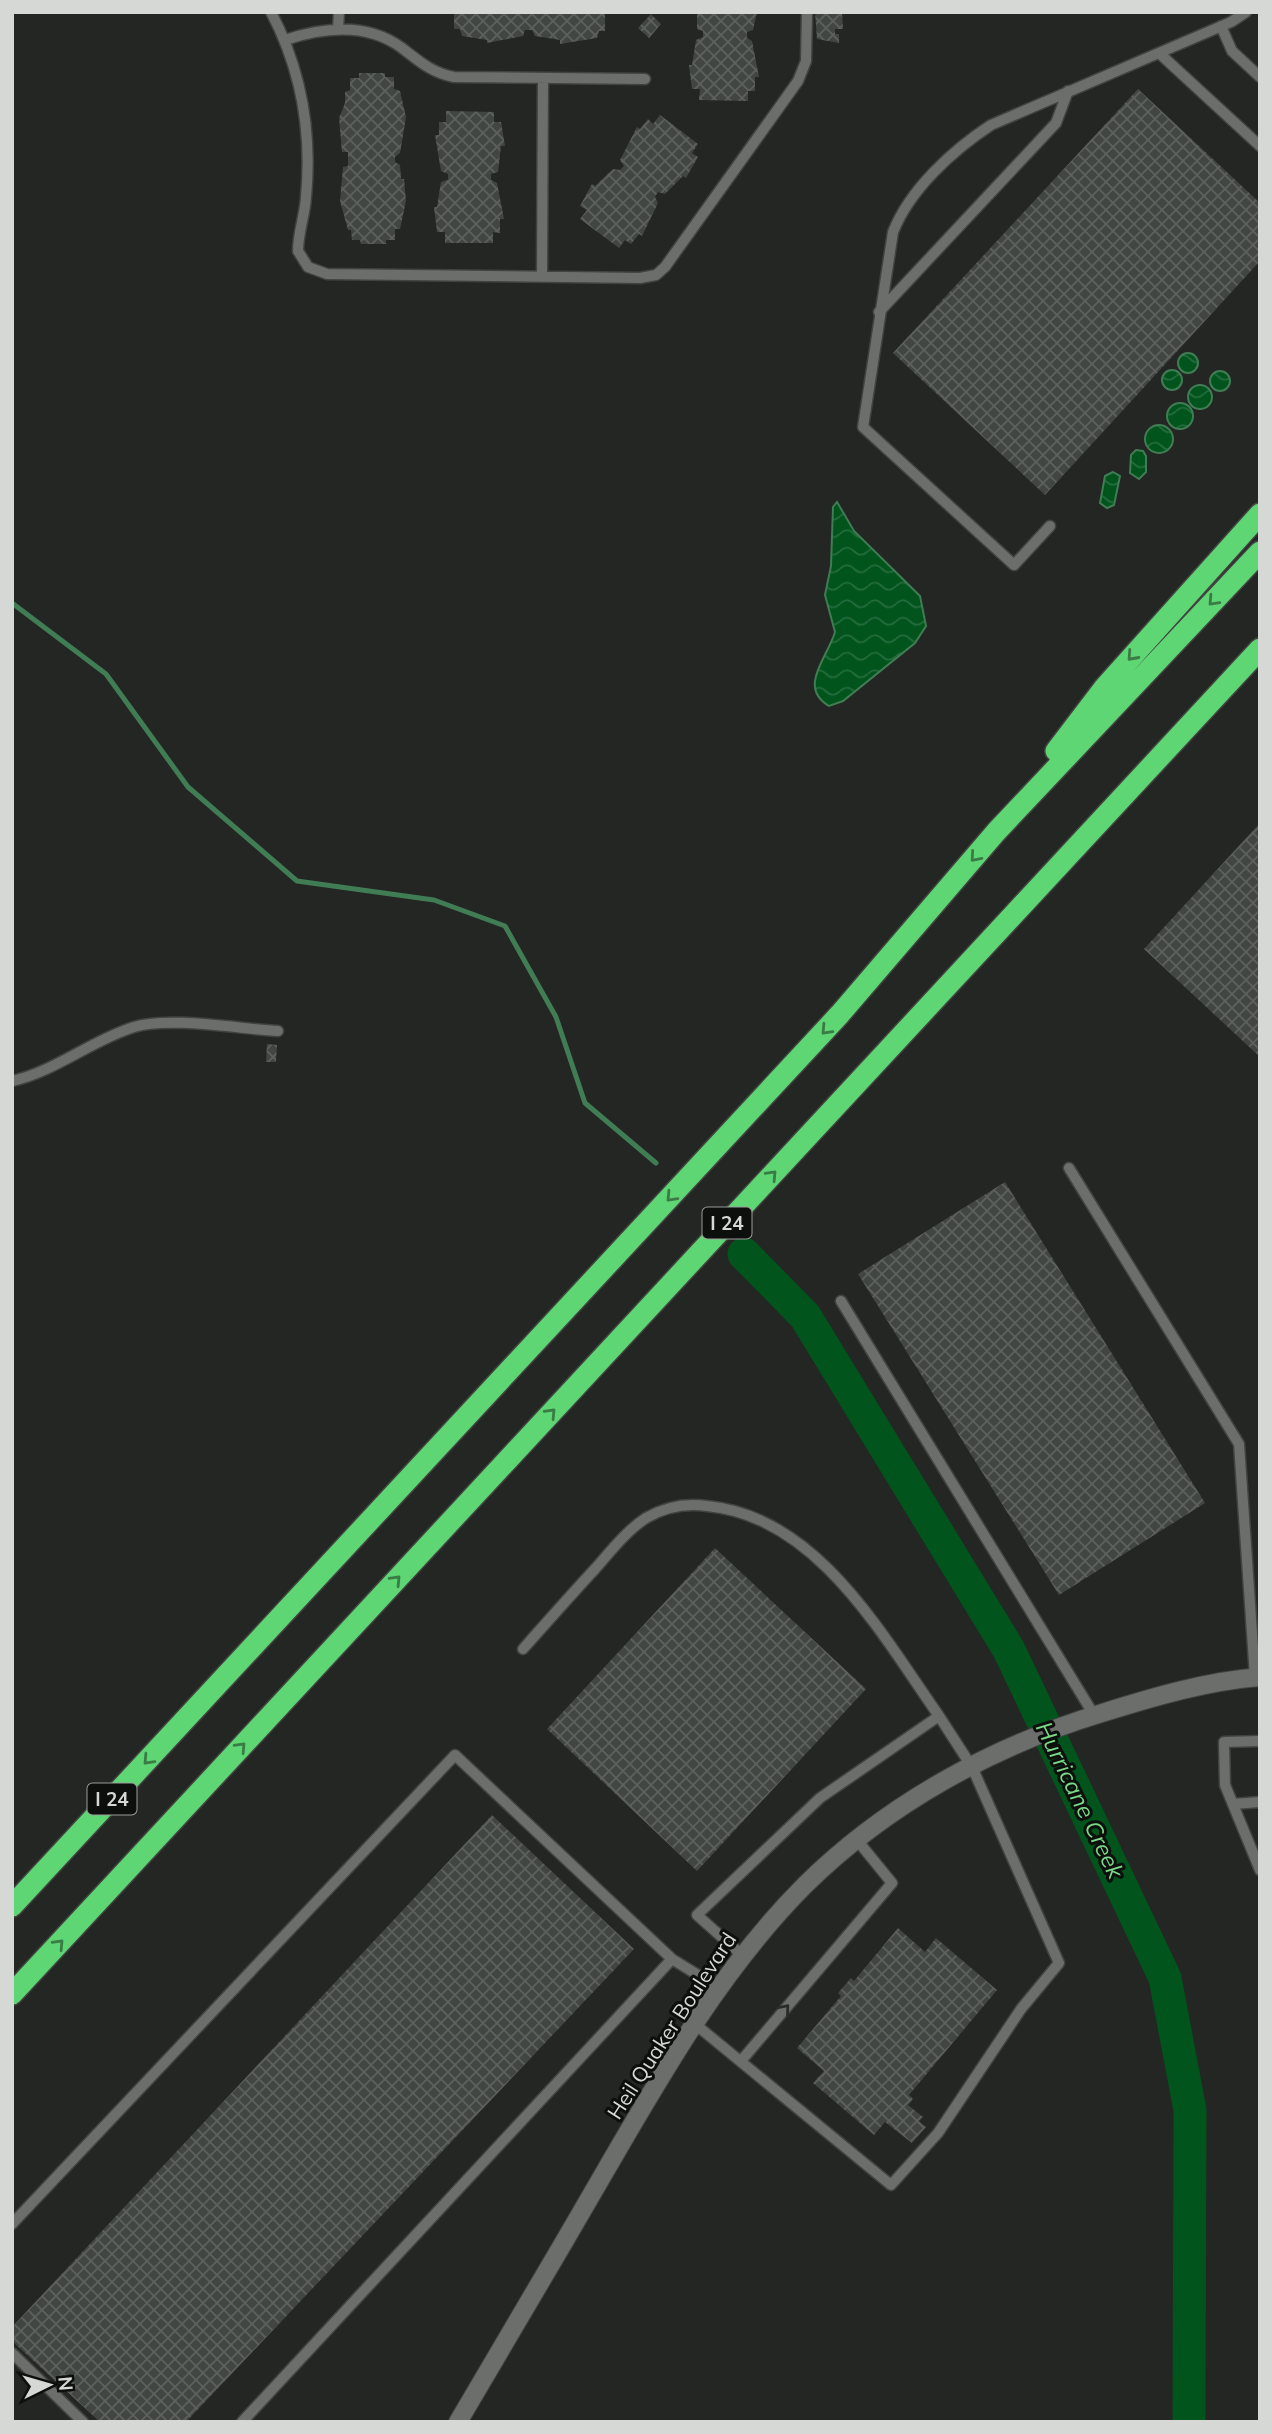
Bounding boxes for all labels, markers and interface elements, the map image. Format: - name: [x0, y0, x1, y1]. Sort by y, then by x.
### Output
- one-way arrow: [1209, 593, 1221, 606]
- one-way arrow: [1128, 648, 1141, 661]
- one-way arrow: [971, 849, 983, 862]
- one-way arrow: [821, 1022, 834, 1035]
- one-way arrow: [764, 1170, 776, 1183]
- one-way arrow: [667, 1189, 680, 1202]
- road number: I 24: [702, 1208, 752, 1238]
- one-way arrow: [542, 1408, 555, 1421]
- one-way arrow: [388, 1575, 400, 1588]
- water label: Hurricane Creek: [1030, 1717, 1131, 1884]
- one-way arrow: [233, 1742, 246, 1755]
- one-way arrow: [144, 1752, 156, 1765]
- road number: I 24: [88, 1784, 136, 1814]
- street label: Heil Quaker Boulevard: [601, 1927, 741, 2124]
- one-way arrow: [50, 1939, 63, 1952]
- one-way arrow: [777, 2004, 789, 2017]
- north arrow: [14, 2350, 84, 2420]
- text: N: [53, 2375, 79, 2392]

